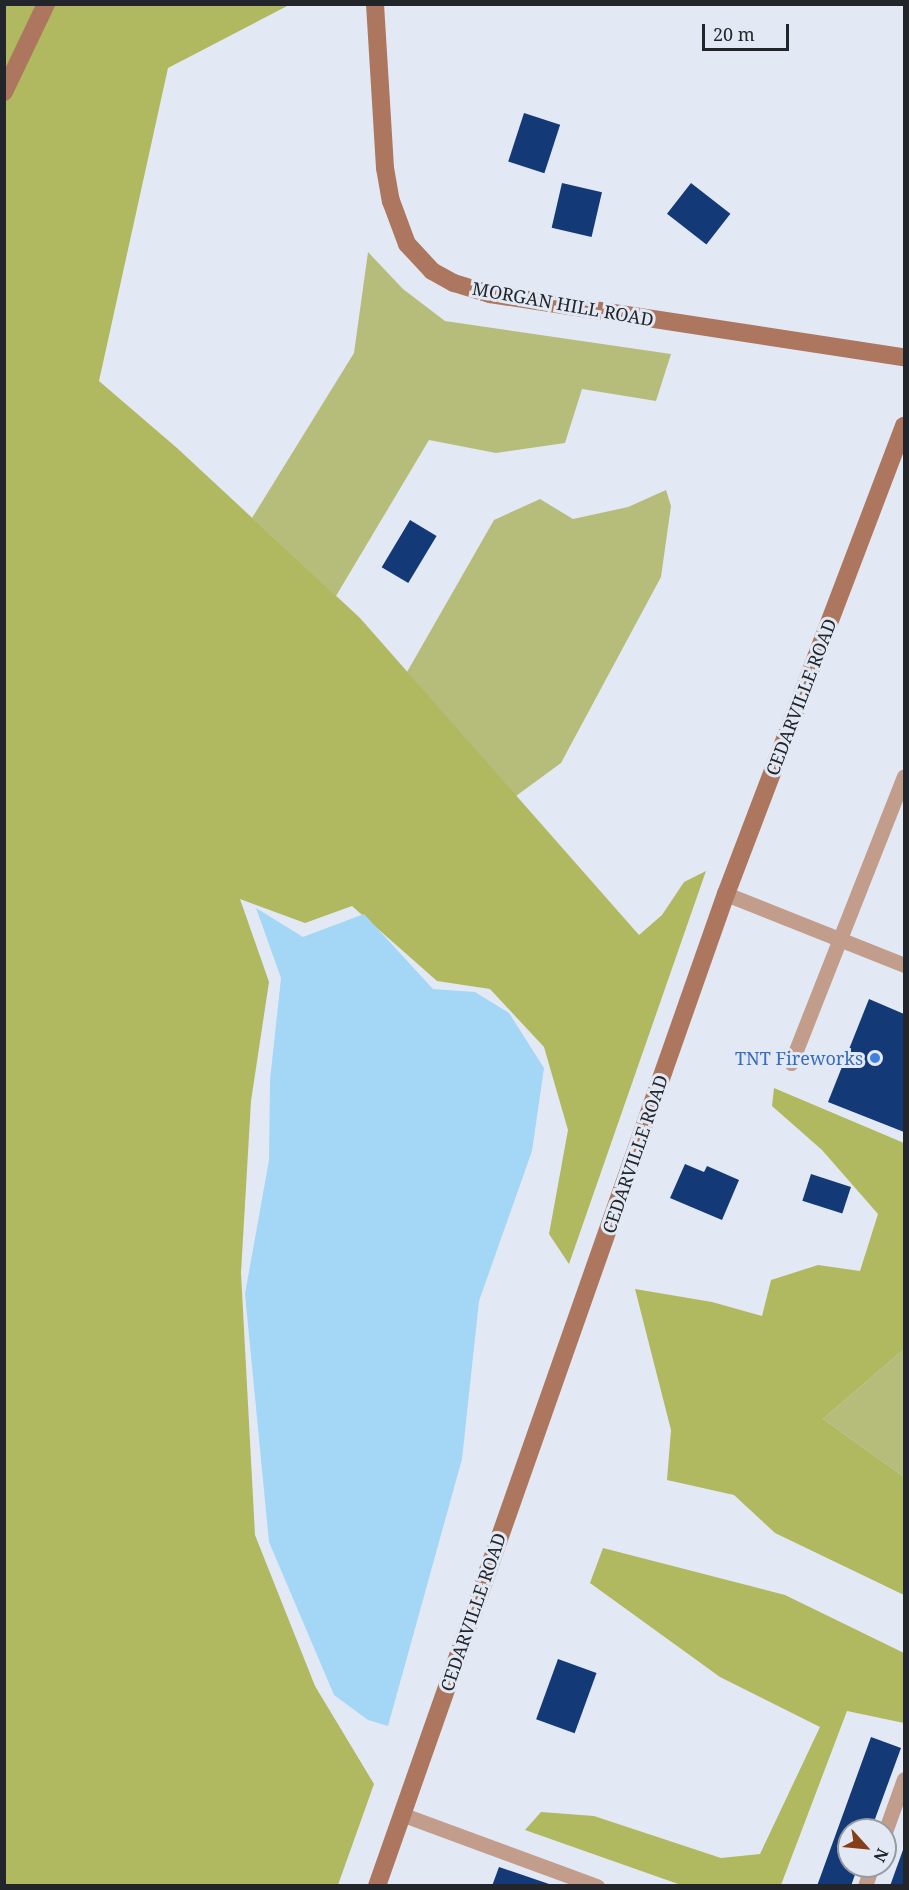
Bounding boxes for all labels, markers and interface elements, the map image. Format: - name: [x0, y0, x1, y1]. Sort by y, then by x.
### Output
- scale bar: [705, 12, 792, 50]
- text: 20 m: [713, 22, 755, 46]
- street label: MORGAN HILL ROAD: [471, 277, 655, 331]
- street label: CEDARVILLE ROAD: [761, 616, 841, 778]
- place label: TNT Fireworks: [735, 1047, 863, 1069]
- marker: TNT Fireworks: [868, 1051, 882, 1065]
- street label: CEDARVILLE ROAD: [598, 1072, 672, 1236]
- street label: CEDARVILLE ROAD: [436, 1530, 510, 1694]
- north arrow: [837, 1818, 897, 1878]
- text: N: [869, 1845, 894, 1866]

